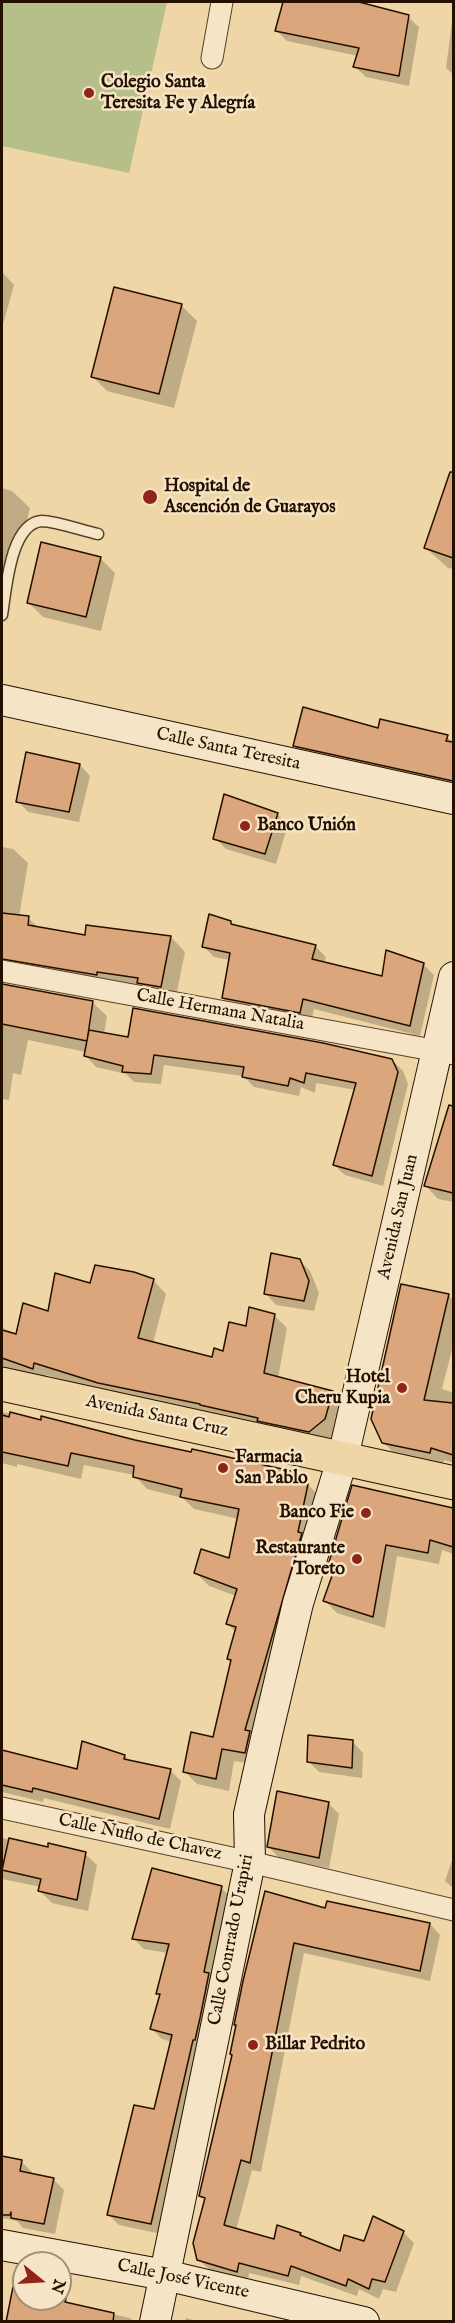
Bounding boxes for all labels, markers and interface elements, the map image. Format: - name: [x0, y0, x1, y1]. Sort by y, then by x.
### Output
- place label: Colegio Santa Teresita Fe y Alegría: [101, 72, 255, 115]
- marker: Colegio Santa Teresita Fe y Alegría: [82, 86, 96, 100]
- place label: Hospital de Ascención de Guarayos: [164, 476, 336, 518]
- marker: Hospital de Ascención de Guarayos: [141, 488, 159, 506]
- street label: Calle Santa Teresita: [154, 724, 302, 776]
- place label: Banco Unión: [257, 815, 356, 837]
- marker: Banco Unión: [238, 819, 252, 833]
- street label: Calle Hermana Natalia: [134, 986, 306, 1036]
- street label: Avenida San Juan: [374, 1152, 424, 1282]
- place label: Hotel Cheru Kupia: [295, 1367, 390, 1410]
- marker: Hotel Cheru Kupia: [395, 1381, 409, 1395]
- street label: Avenida Santa Cruz: [84, 1391, 230, 1443]
- place label: Farmacia San Pablo: [235, 1447, 308, 1490]
- marker: Farmacia San Pablo: [216, 1461, 230, 1475]
- place label: Banco Fie: [279, 1502, 354, 1524]
- marker: Banco Fie: [359, 1506, 373, 1520]
- place label: Restaurante Toreto: [255, 1538, 345, 1580]
- marker: Restaurante Toreto: [350, 1552, 364, 1566]
- street label: Calle Ñuflo de Chavez: [56, 1810, 224, 1866]
- street label: Calle Conrrado Urapiri: [205, 1853, 259, 2027]
- place label: Billar Pedrito: [265, 2034, 365, 2056]
- marker: Billar Pedrito: [246, 2038, 260, 2052]
- north arrow: [12, 2251, 72, 2311]
- street label: Calle José Vicente: [115, 2255, 251, 2305]
- text: N: [46, 2276, 69, 2296]

